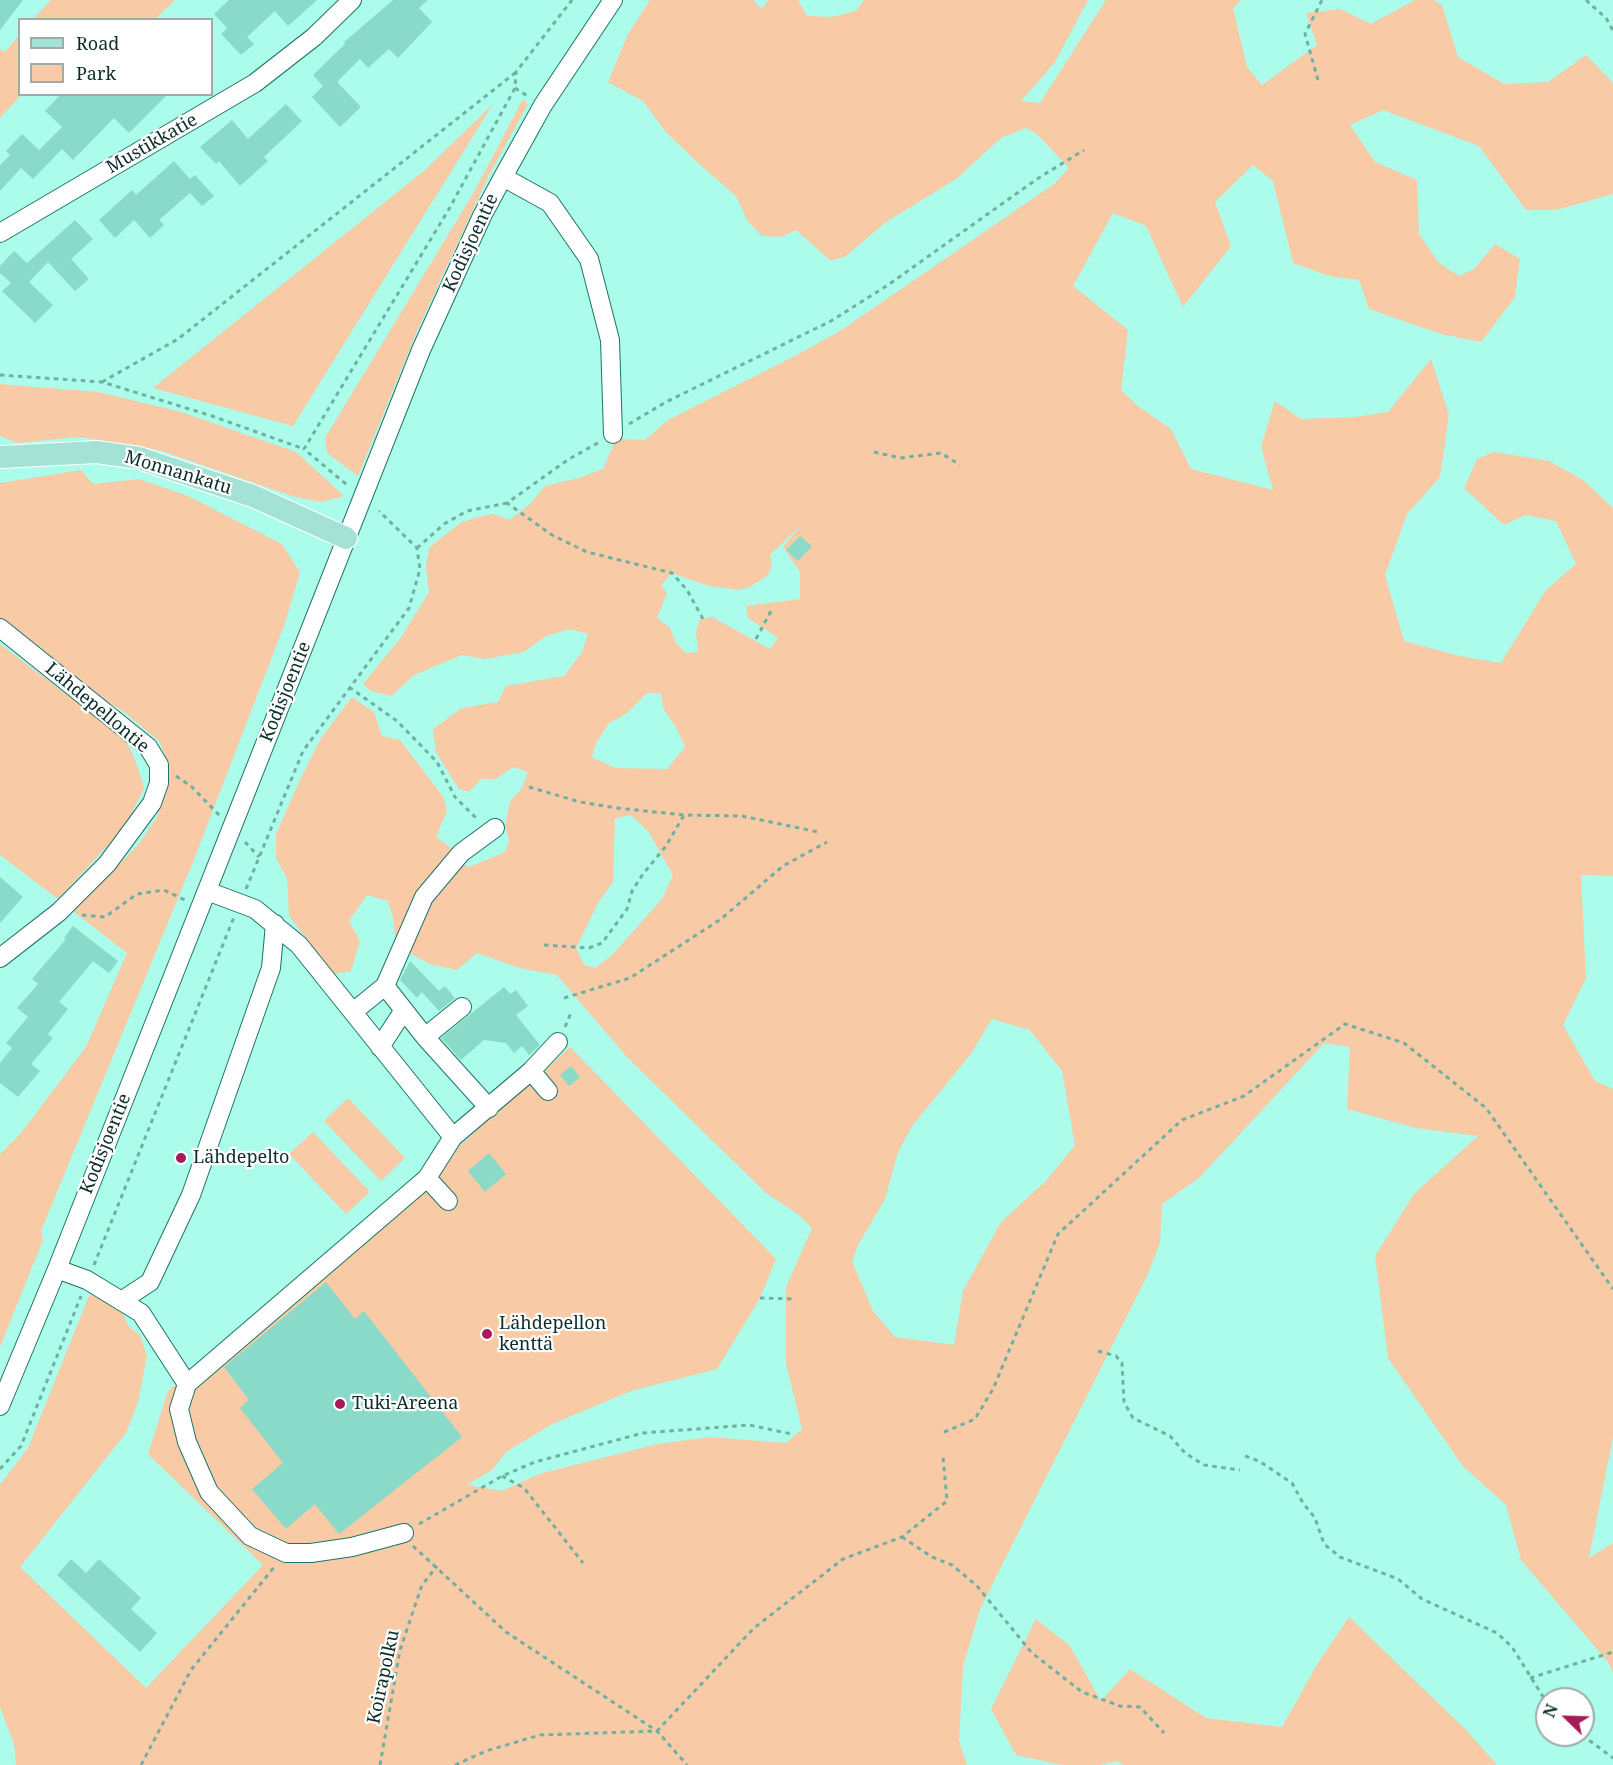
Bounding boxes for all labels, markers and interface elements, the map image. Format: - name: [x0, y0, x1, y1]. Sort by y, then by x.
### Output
- legend: [18, 18, 213, 96]
- text: Road: [76, 31, 119, 55]
- text: Park: [76, 61, 116, 85]
- street label: Mustikkatie: [103, 109, 201, 179]
- street label: Kodisjoentie: [439, 190, 503, 296]
- street label: Monnankatu: [122, 446, 234, 500]
- street label: Kodisjoentie: [256, 639, 316, 745]
- street label: Lähdepellontie: [41, 658, 153, 758]
- street label: Kodisjoentie: [76, 1091, 136, 1197]
- place label: Lähdepelto: [193, 1147, 289, 1169]
- marker: Lähdepelto: [174, 1151, 188, 1165]
- place label: Lähdepellon kenttä: [499, 1313, 606, 1356]
- marker: Lähdepellon kenttä: [480, 1327, 494, 1341]
- place label: Tuki-Areena: [352, 1393, 459, 1415]
- marker: Tuki-Areena: [333, 1397, 347, 1411]
- street label: Koirapolku: [363, 1628, 405, 1726]
- north arrow: [1535, 1687, 1595, 1747]
- text: N: [1538, 1701, 1563, 1721]

